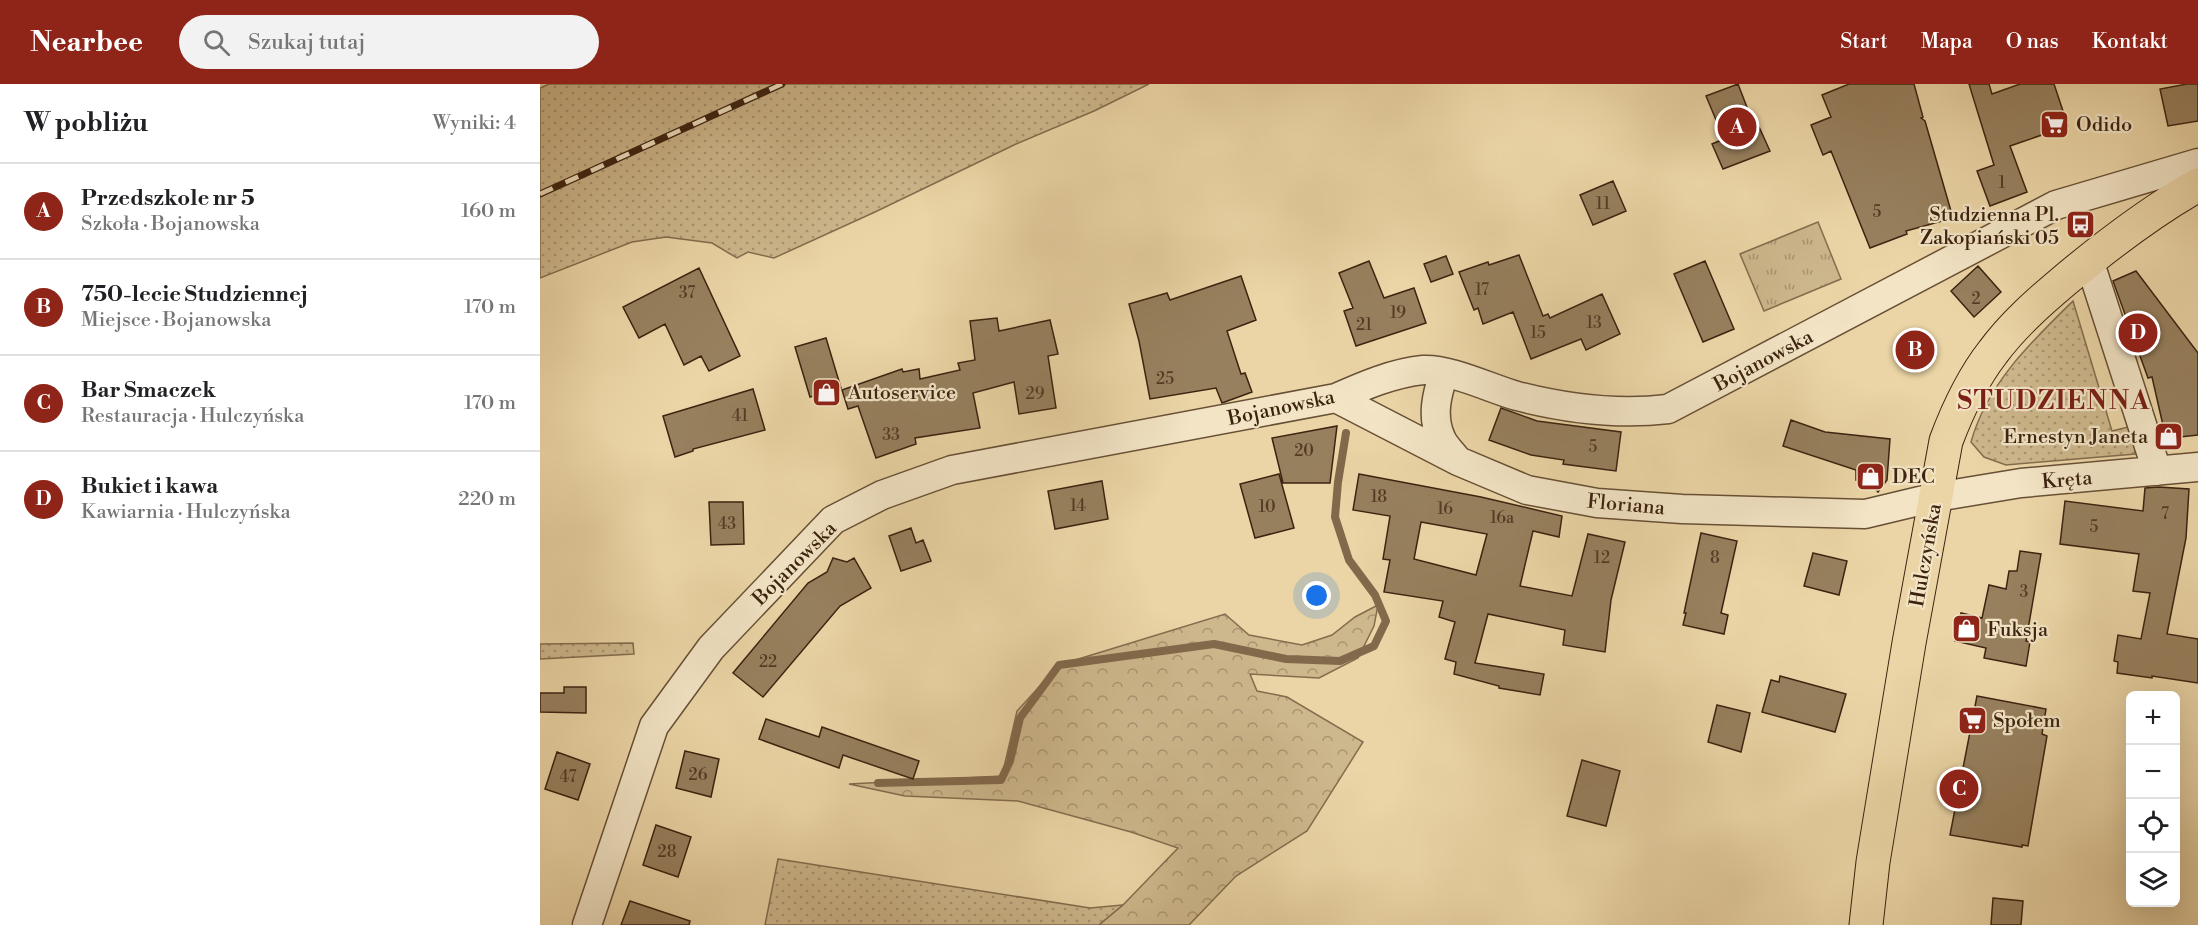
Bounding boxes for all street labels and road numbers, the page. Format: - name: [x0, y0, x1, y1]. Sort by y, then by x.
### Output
- street label: Bojanowska: [1709, 324, 1818, 398]
- street label: Bojanowska: [1224, 385, 1338, 432]
- street label: Kręta: [2041, 466, 2094, 495]
- street label: Floriana: [1586, 490, 1667, 521]
- street label: Hulczyńska: [1905, 501, 1948, 609]
- street label: Bojanowska: [747, 516, 843, 612]

